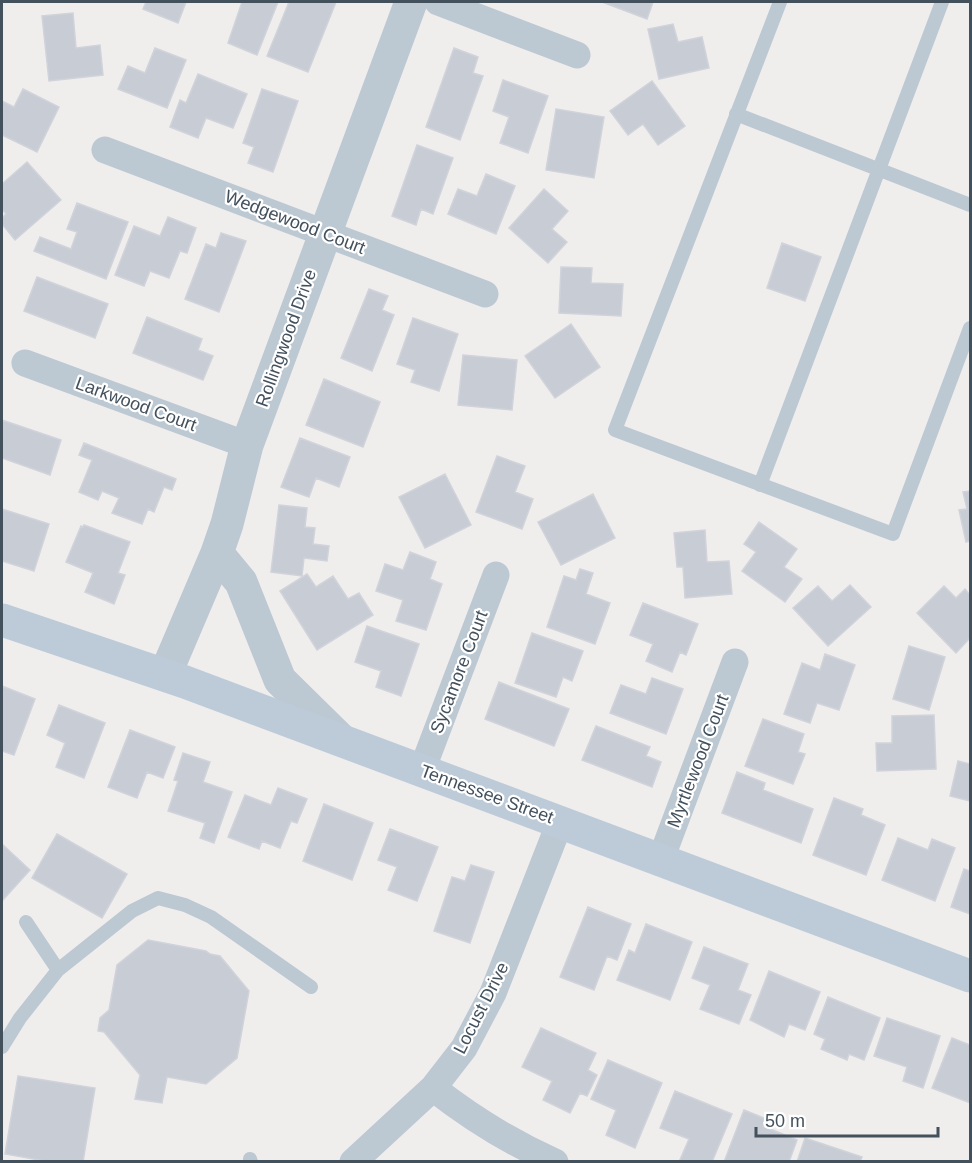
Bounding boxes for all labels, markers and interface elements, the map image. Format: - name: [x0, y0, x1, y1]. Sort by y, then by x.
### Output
- street label: Wedgewood Court: [222, 186, 368, 258]
- street label: Rollingwood Drive: [252, 266, 320, 410]
- street label: Larkwood Court: [73, 373, 199, 435]
- street label: Sycamore Court: [426, 608, 492, 736]
- street label: Myrtlewood Court: [663, 692, 733, 830]
- street label: Tennessee Street: [418, 761, 556, 827]
- street label: Locust Drive: [449, 959, 513, 1057]
- scale bar: [756, 1100, 938, 1138]
- text: 50 m: [765, 1111, 805, 1131]

